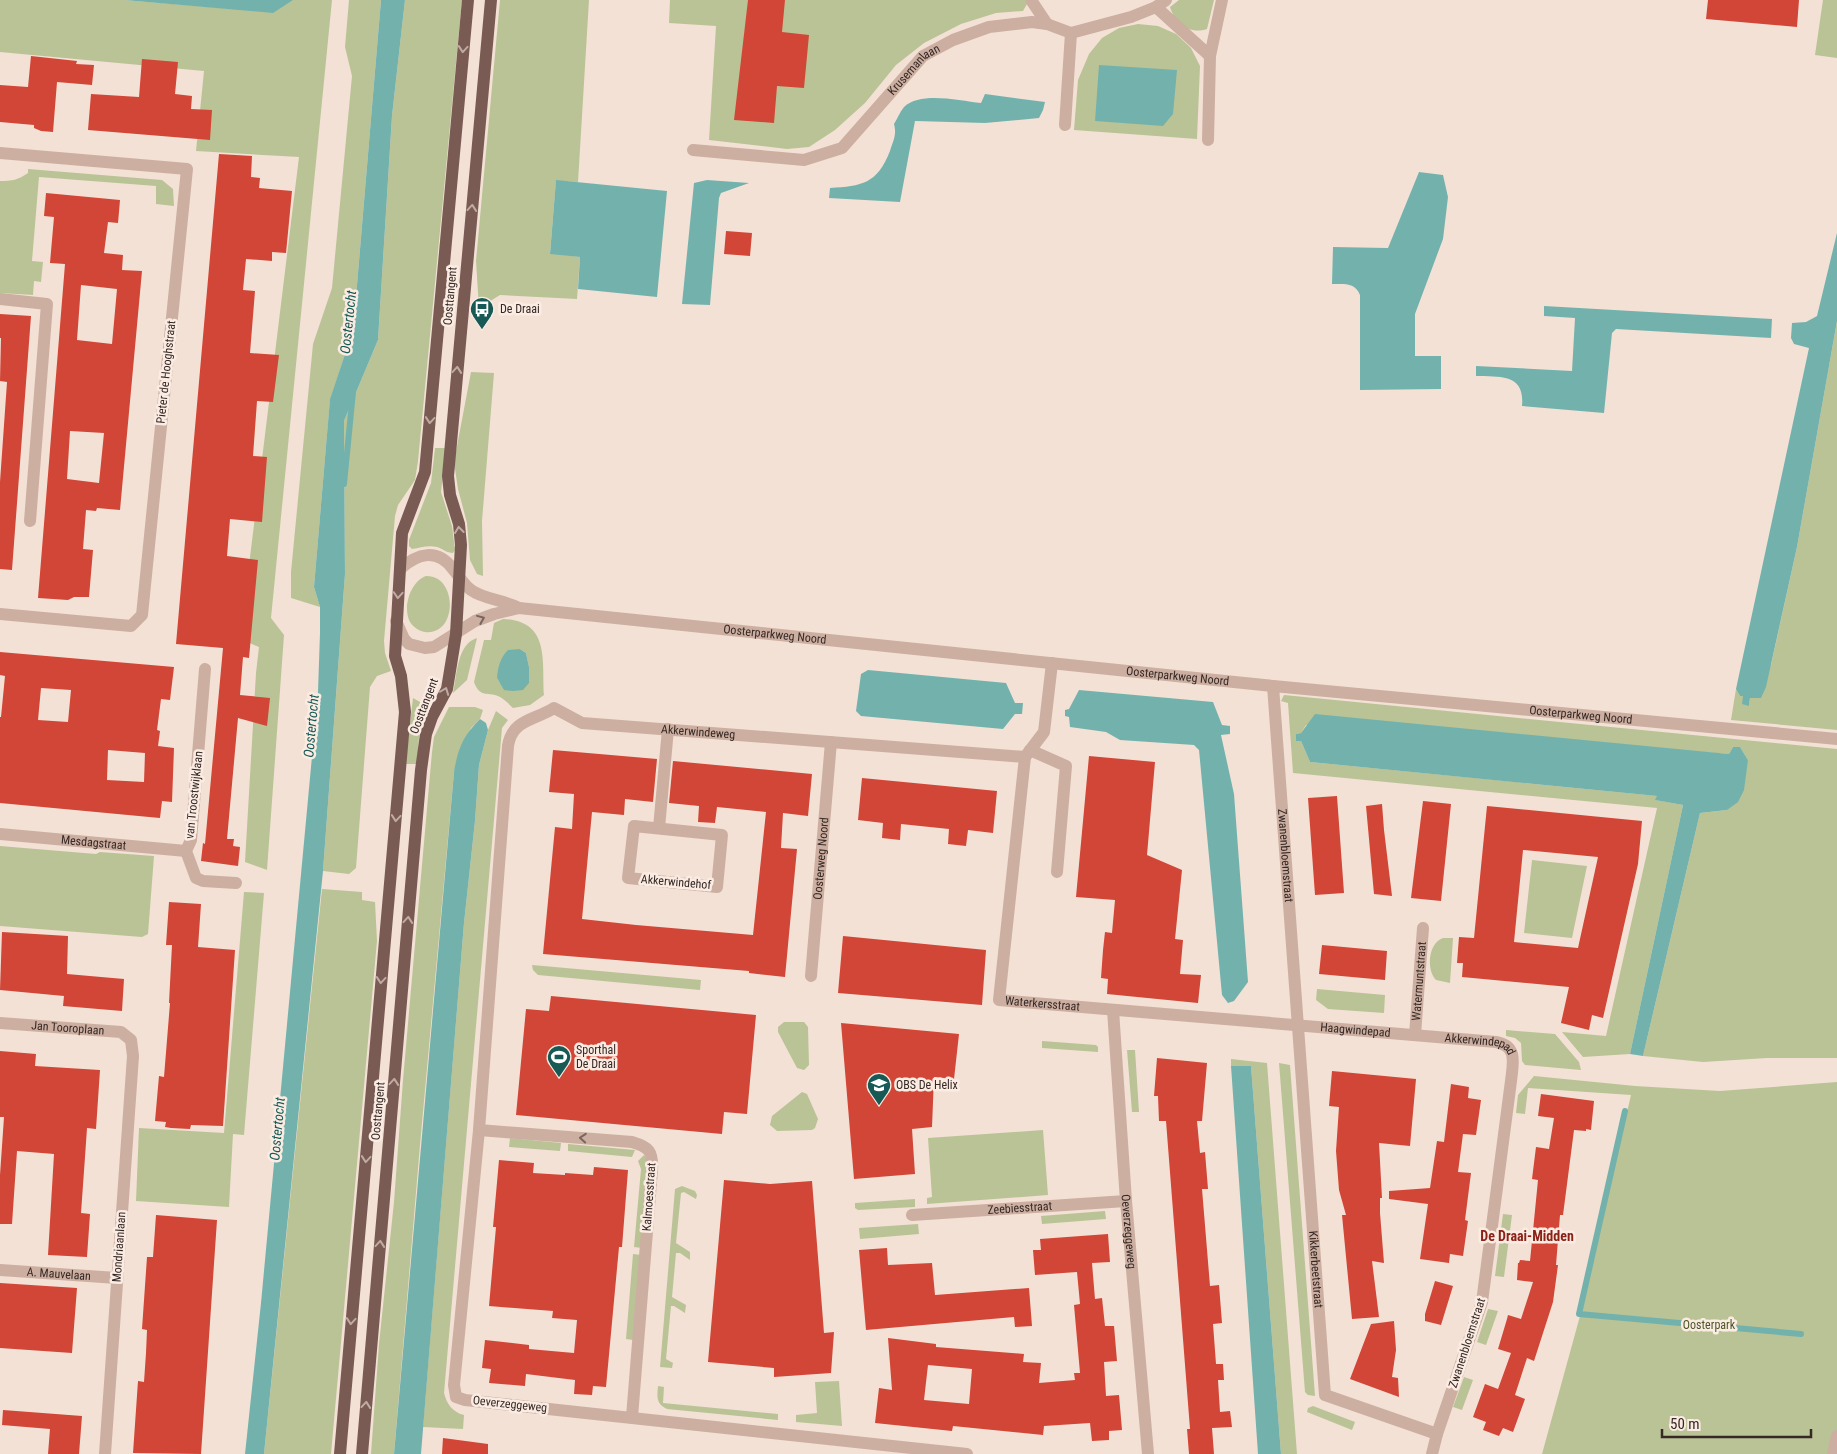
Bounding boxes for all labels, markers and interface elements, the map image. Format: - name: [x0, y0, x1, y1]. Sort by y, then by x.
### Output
- street label: Krusemanlaan: [885, 41, 942, 98]
- one-way arrow: [458, 45, 469, 53]
- one-way arrow: [466, 204, 477, 212]
- street label: Oosttangent: [440, 266, 460, 326]
- water label: Oostertocht: [337, 289, 359, 354]
- bus stop icon: De Draai: [469, 296, 495, 330]
- place label: De Draai: [500, 302, 540, 316]
- street label: Pieter de Hooghstraat: [154, 319, 178, 424]
- one-way arrow: [452, 366, 463, 374]
- one-way arrow: [425, 416, 436, 424]
- one-way arrow: [454, 526, 465, 534]
- one-way arrow: [393, 591, 404, 599]
- one-way arrow: [476, 615, 485, 626]
- street label: Oosterparkweg Noord: [723, 622, 827, 647]
- street label: Oosterparkweg Noord: [1125, 664, 1230, 688]
- street label: Oosttangent: [407, 676, 441, 736]
- one-way arrow: [439, 688, 449, 696]
- water label: Oostertocht: [300, 693, 322, 758]
- street label: Oosterparkweg Noord: [1529, 703, 1633, 727]
- street label: Akkerwindeweg: [661, 722, 736, 742]
- street label: van Troostwijklaan: [182, 750, 206, 840]
- street label: Zwanenbloemstraat: [1275, 808, 1296, 903]
- one-way arrow: [390, 814, 401, 822]
- street label: Oosterweg Noord: [811, 817, 832, 900]
- street label: Mesdagstraat: [60, 833, 127, 853]
- street label: Akkerwindehof: [640, 872, 712, 892]
- one-way arrow: [402, 916, 413, 924]
- street label: Watermuntstraat: [1409, 941, 1429, 1021]
- one-way arrow: [376, 976, 387, 984]
- street label: Waterkersstraat: [1004, 994, 1081, 1014]
- street label: Jan Tooroplaan: [31, 1018, 105, 1038]
- street label: Haagwindepad: [1320, 1020, 1391, 1040]
- street label: Akkerwindepad: [1444, 1031, 1519, 1057]
- place label: Sporthal De Draai: [576, 1043, 616, 1071]
- sports icon: Sporthal De Draai: [546, 1044, 572, 1078]
- school or university icon: OBS De Helix: [866, 1072, 892, 1106]
- one-way arrow: [388, 1077, 399, 1085]
- place label: OBS De Helix: [896, 1078, 958, 1092]
- street label: Oosttangent: [368, 1081, 388, 1141]
- water label: Oostertocht: [266, 1096, 288, 1161]
- one-way arrow: [579, 1133, 587, 1144]
- one-way arrow: [360, 1155, 371, 1163]
- street label: Kalmoesstraat: [640, 1162, 658, 1232]
- street label: Oeverzeggeweg: [1119, 1194, 1139, 1269]
- street label: Zeebiesstraat: [987, 1199, 1053, 1217]
- street label: Mondriaanlaan: [110, 1211, 128, 1283]
- district label: De Draai-Midden: [1480, 1228, 1574, 1244]
- street label: Kikkerbeetstraat: [1306, 1230, 1326, 1309]
- one-way arrow: [374, 1239, 385, 1247]
- street label: A. Mauvelaan: [26, 1265, 92, 1283]
- street label: Zwanenbloemstraat: [1446, 1296, 1488, 1390]
- one-way arrow: [346, 1317, 357, 1325]
- park label: Oosterpark: [1683, 1318, 1736, 1332]
- street label: Oeverzeggeweg: [472, 1393, 548, 1415]
- one-way arrow: [360, 1401, 371, 1409]
- scale bar: [1662, 1406, 1811, 1438]
- text: 50 m: [1670, 1415, 1700, 1433]

